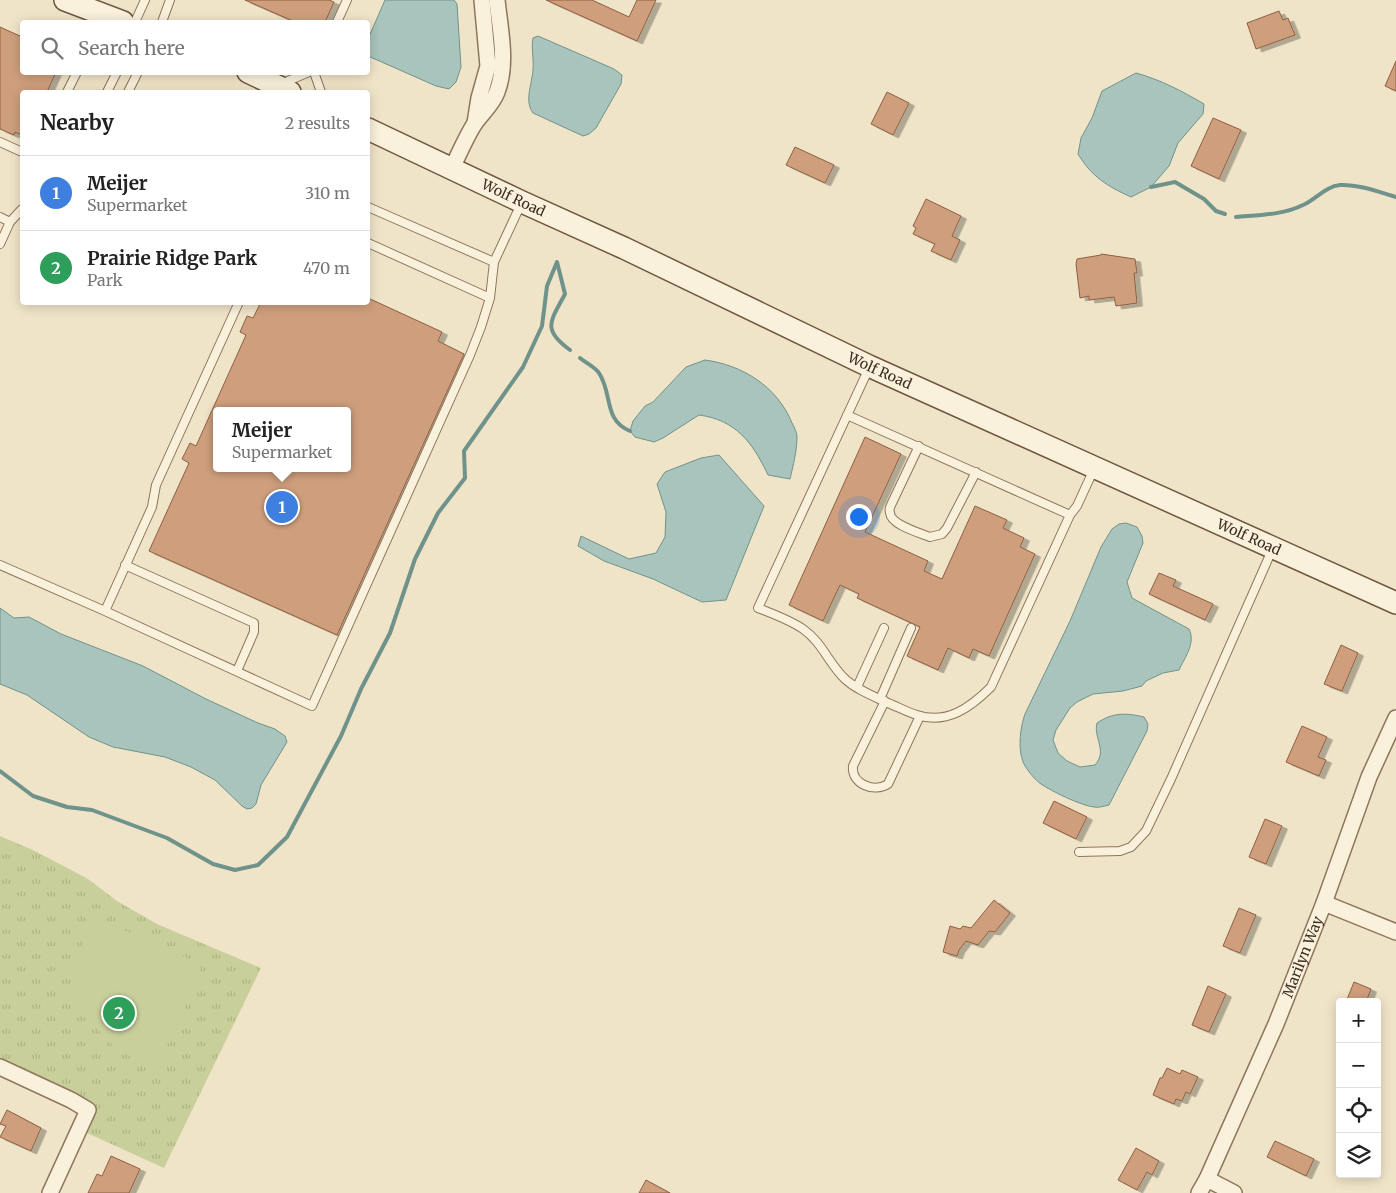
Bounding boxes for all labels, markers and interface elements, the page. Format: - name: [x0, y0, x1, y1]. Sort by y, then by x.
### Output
- search box: [20, 20, 370, 75]
- icon: search: [38, 34, 66, 62]
- text: Search here: [78, 36, 185, 60]
- text: Nearby: [40, 109, 114, 136]
- text: 2 results: [285, 113, 350, 133]
- text: Meijer: [87, 171, 148, 195]
- street label: Wolf Road: [478, 175, 549, 221]
- text: 1: [52, 183, 60, 203]
- text: 310 m: [305, 183, 350, 203]
- text: Supermarket: [87, 195, 188, 215]
- text: Prairie Ridge Park: [87, 246, 257, 270]
- text: 2: [51, 258, 61, 278]
- text: 470 m: [303, 258, 350, 278]
- text: Park: [87, 270, 123, 290]
- street label: Wolf Road: [844, 348, 915, 393]
- popup: [213, 407, 351, 472]
- text: Meijer: [232, 418, 292, 442]
- text: Supermarket: [232, 442, 332, 462]
- pin: 1: [266, 488, 298, 526]
- your location: [846, 504, 872, 530]
- street label: Wolf Road: [1213, 514, 1284, 559]
- street label: Marilyn Way: [1278, 913, 1327, 1000]
- pin: 2: [103, 994, 135, 1032]
- map controls: [1336, 998, 1381, 1178]
- button: +: [1336, 998, 1381, 1043]
- button: −: [1336, 1043, 1381, 1088]
- button: locate: [1336, 1088, 1381, 1133]
- button: layers: [1336, 1133, 1381, 1178]

